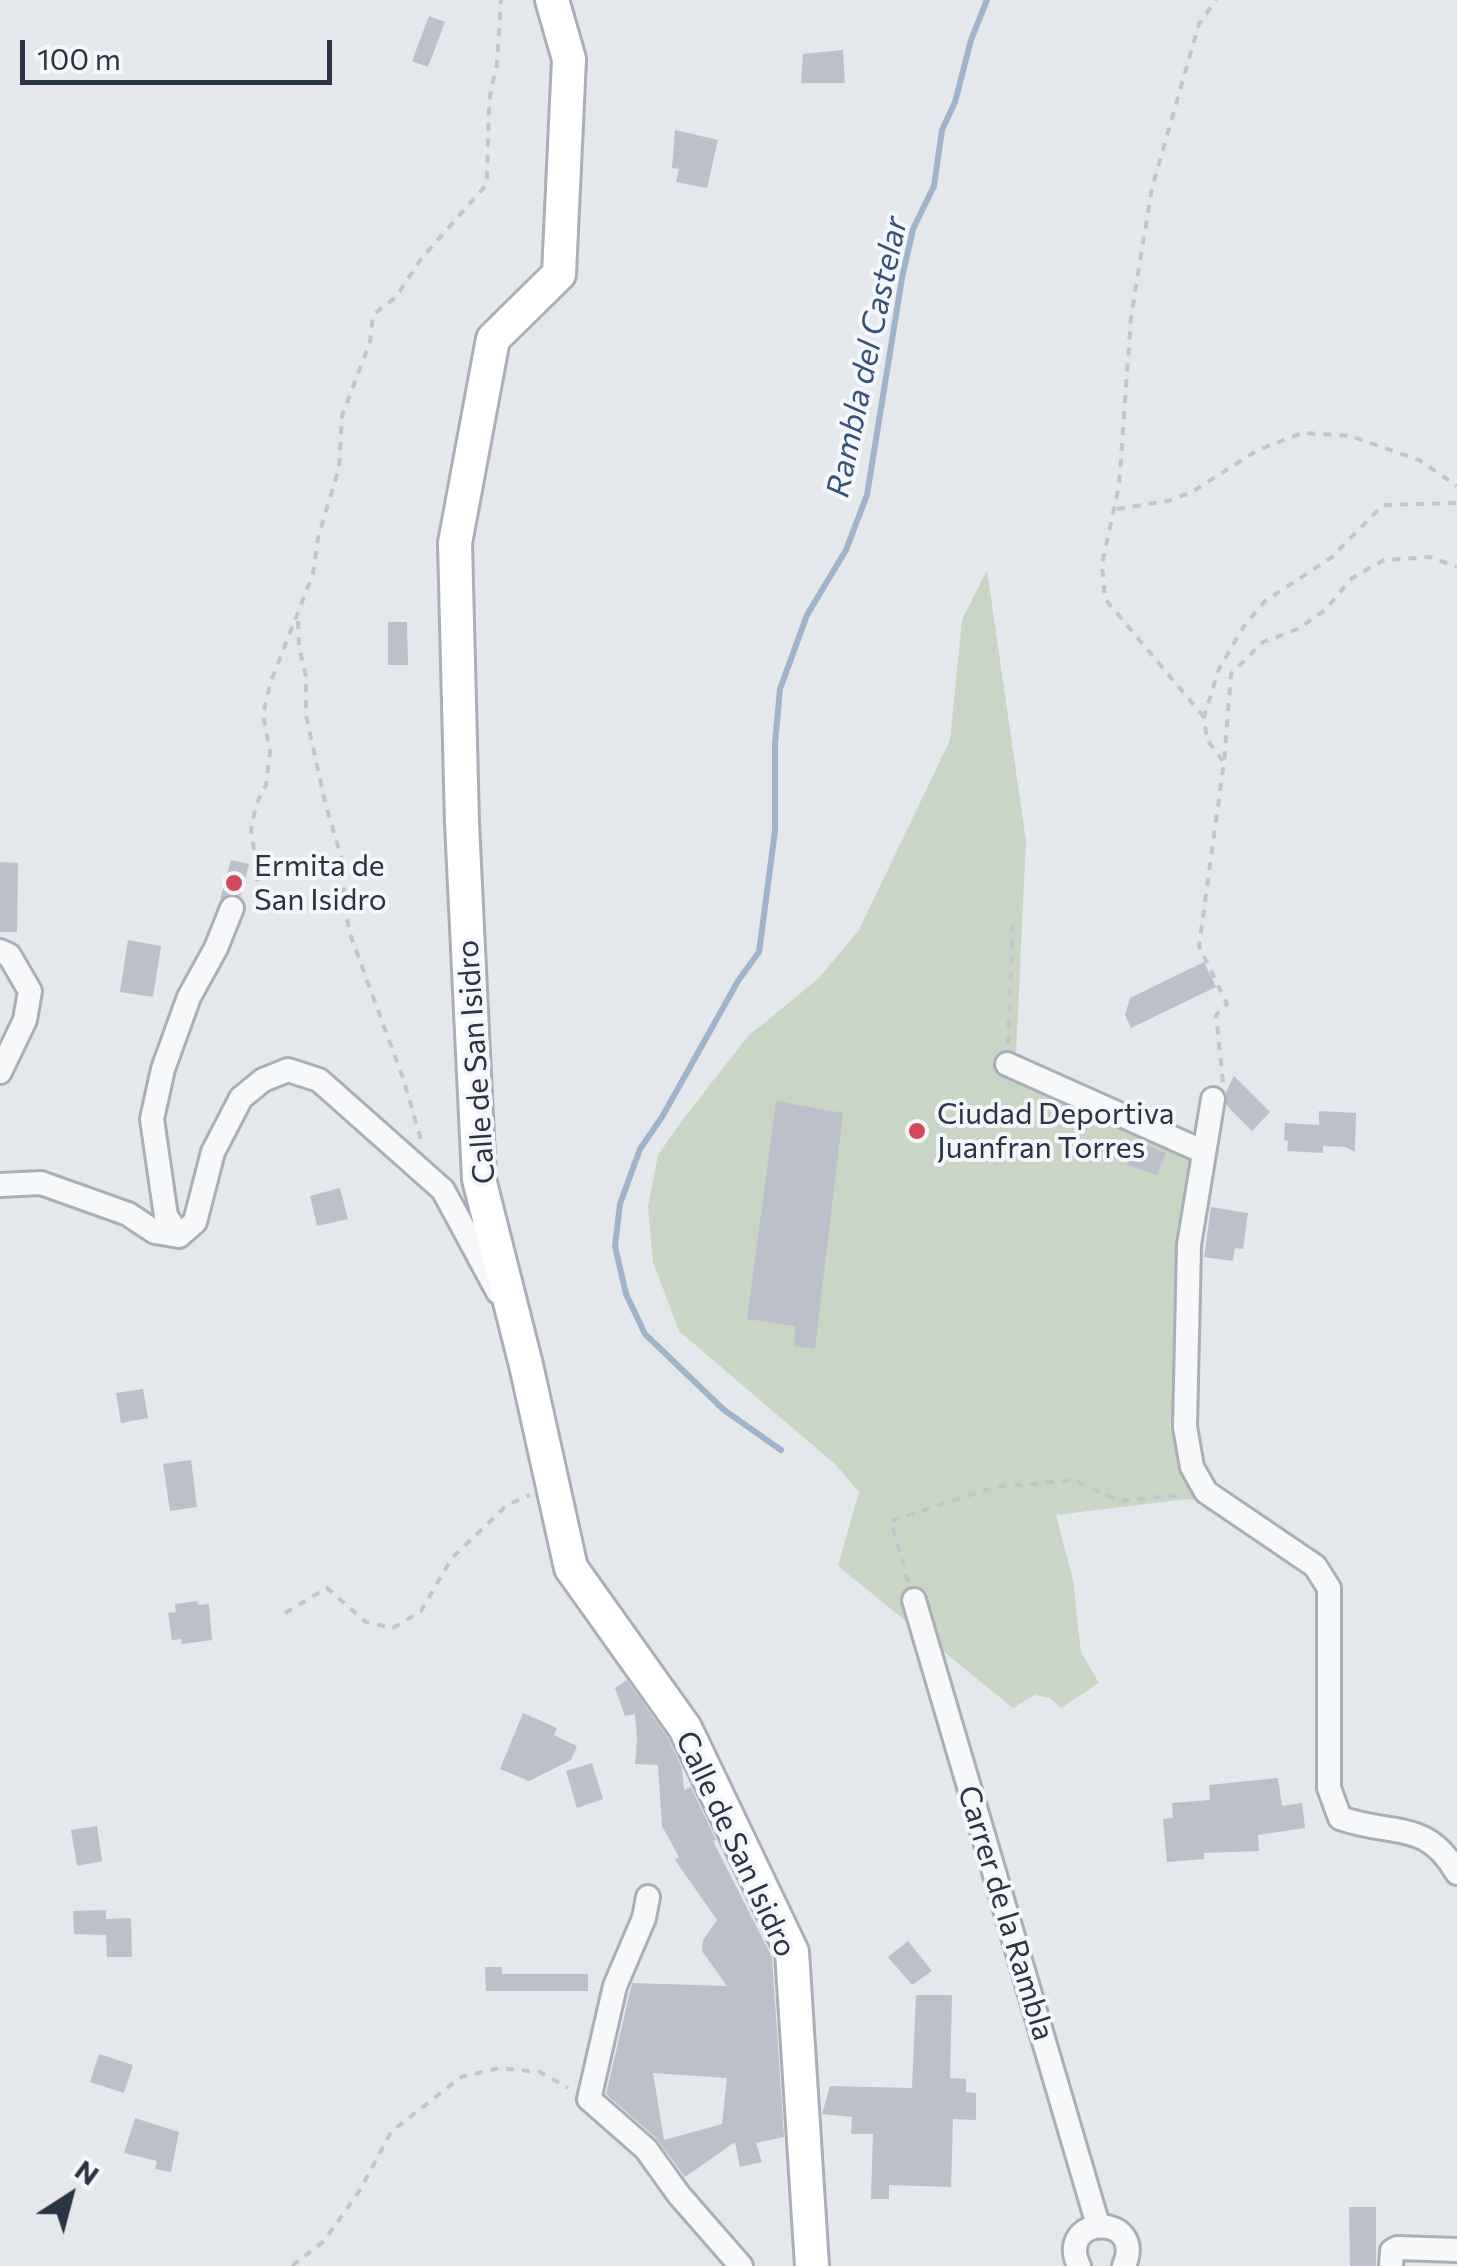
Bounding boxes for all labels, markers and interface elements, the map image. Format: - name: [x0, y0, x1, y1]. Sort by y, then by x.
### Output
- scale bar: [25, 20, 338, 82]
- text: 100 m: [37, 39, 121, 76]
- water label: Rambla del Castelar: [818, 213, 916, 501]
- place label: Ermita de San Isidro: [254, 848, 387, 918]
- marker: Ermita de San Isidro: [223, 872, 245, 894]
- street label: Calle de San Isidro: [450, 939, 502, 1185]
- place label: Ciudad Deportiva Juanfran Torres: [937, 1096, 1174, 1166]
- marker: Ciudad Deportiva Juanfran Torres: [906, 1120, 928, 1142]
- street label: Calle de San Isidro: [668, 1726, 804, 1962]
- street label: Carrer de la Rambla: [950, 1781, 1062, 2045]
- north arrow: [20, 2146, 120, 2246]
- text: N: [69, 2152, 106, 2192]

